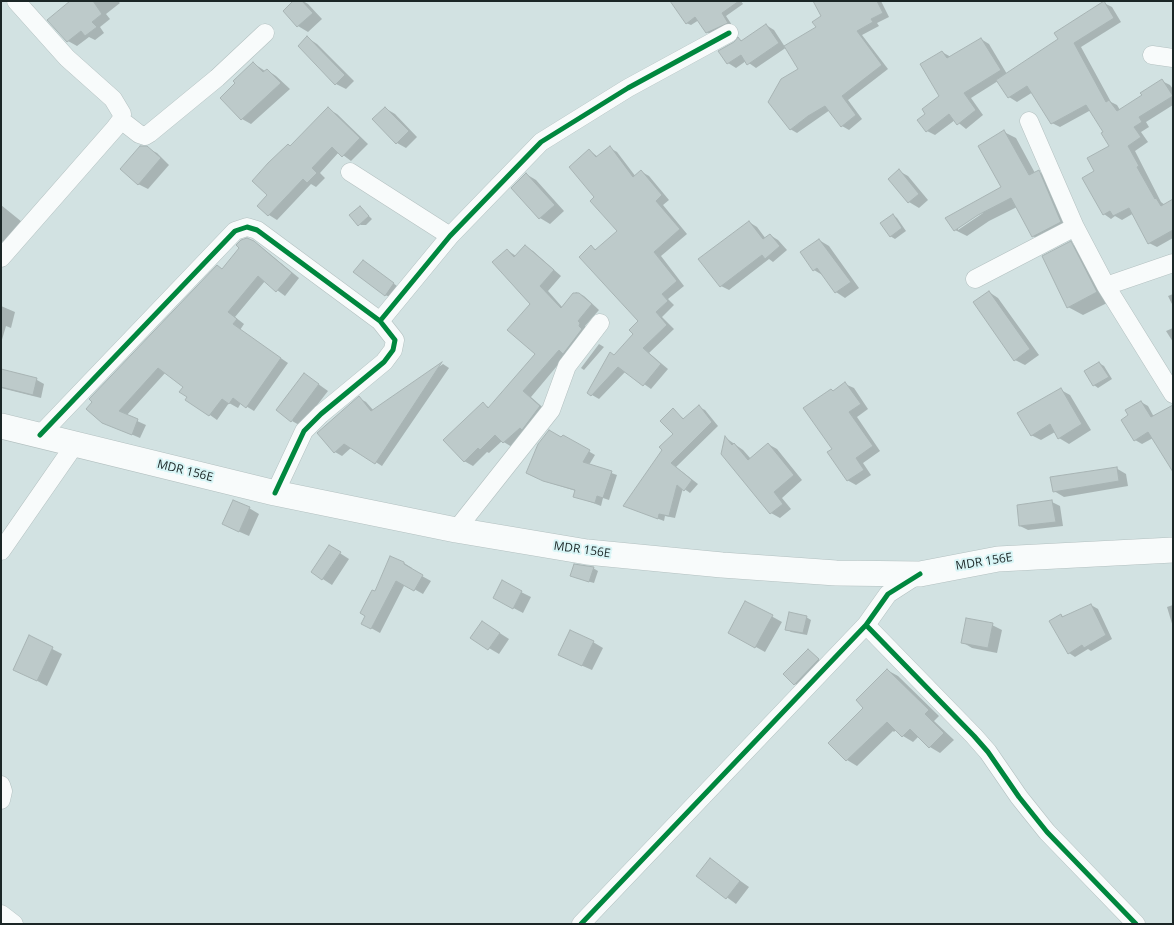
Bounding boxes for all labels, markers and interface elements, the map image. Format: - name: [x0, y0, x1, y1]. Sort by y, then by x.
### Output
- street label: MDR 156E: [155, 457, 215, 485]
- street label: MDR 156E: [553, 539, 611, 561]
- street label: MDR 156E: [955, 550, 1013, 574]

